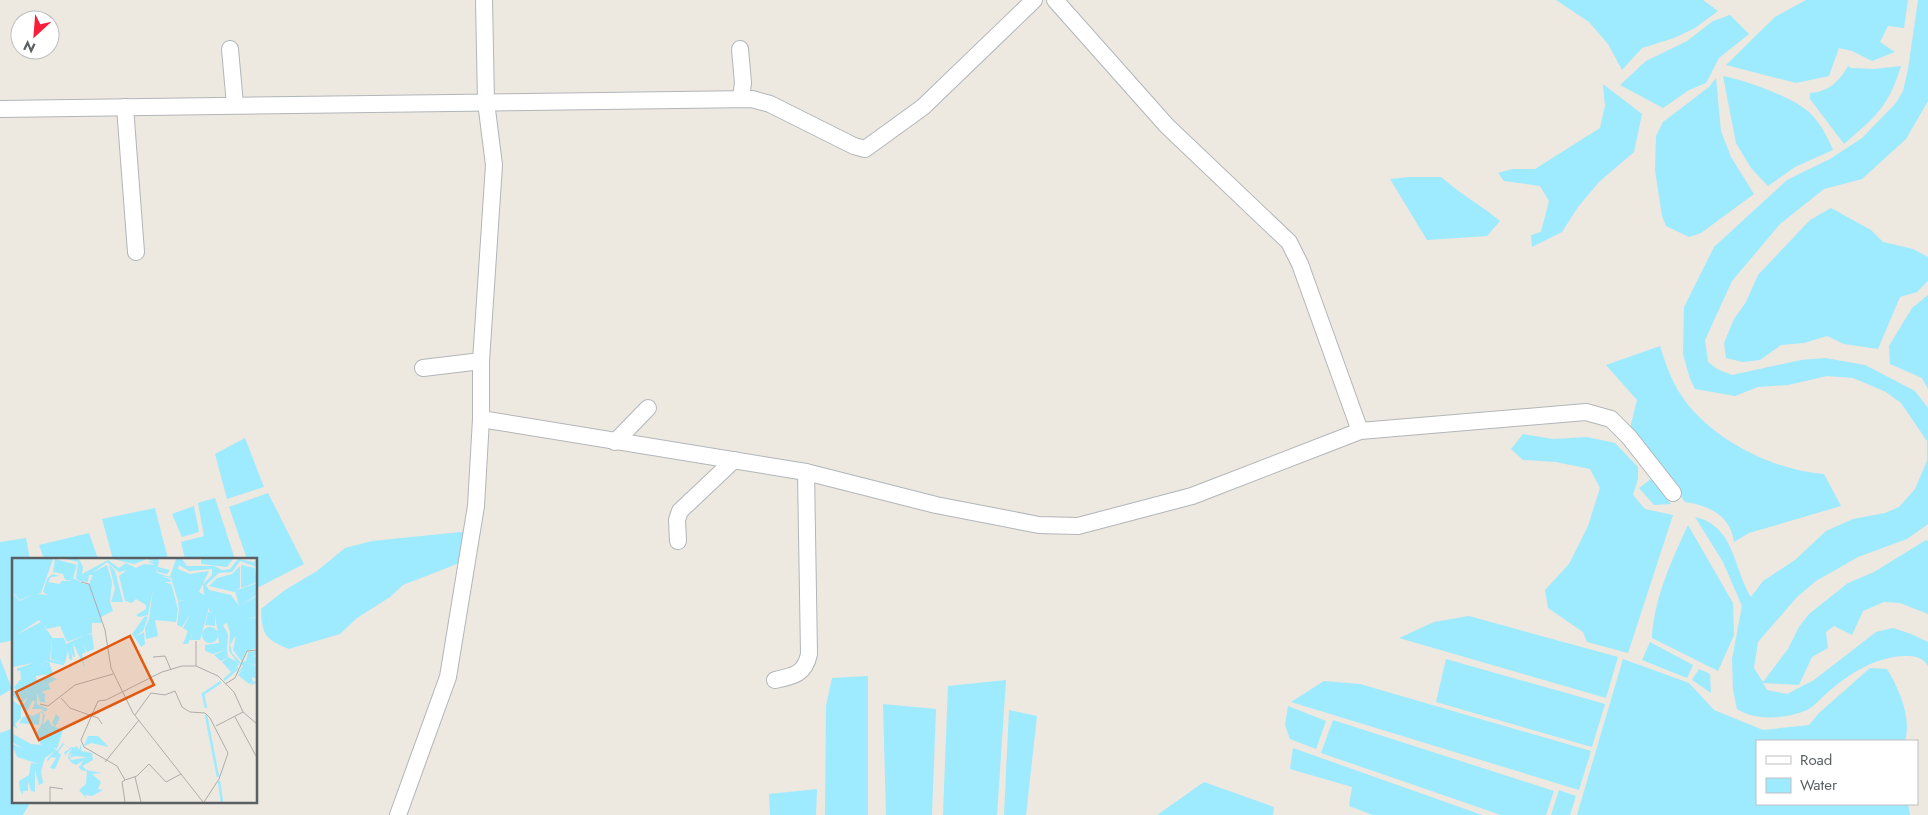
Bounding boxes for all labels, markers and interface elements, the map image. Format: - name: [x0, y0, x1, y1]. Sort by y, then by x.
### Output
- north arrow: [10, 10, 60, 60]
- text: N: [20, 35, 39, 58]
- inset map: [12, 558, 258, 802]
- legend: [1756, 740, 1918, 805]
- text: Road: [1800, 749, 1832, 771]
- text: Water: [1800, 774, 1838, 796]

